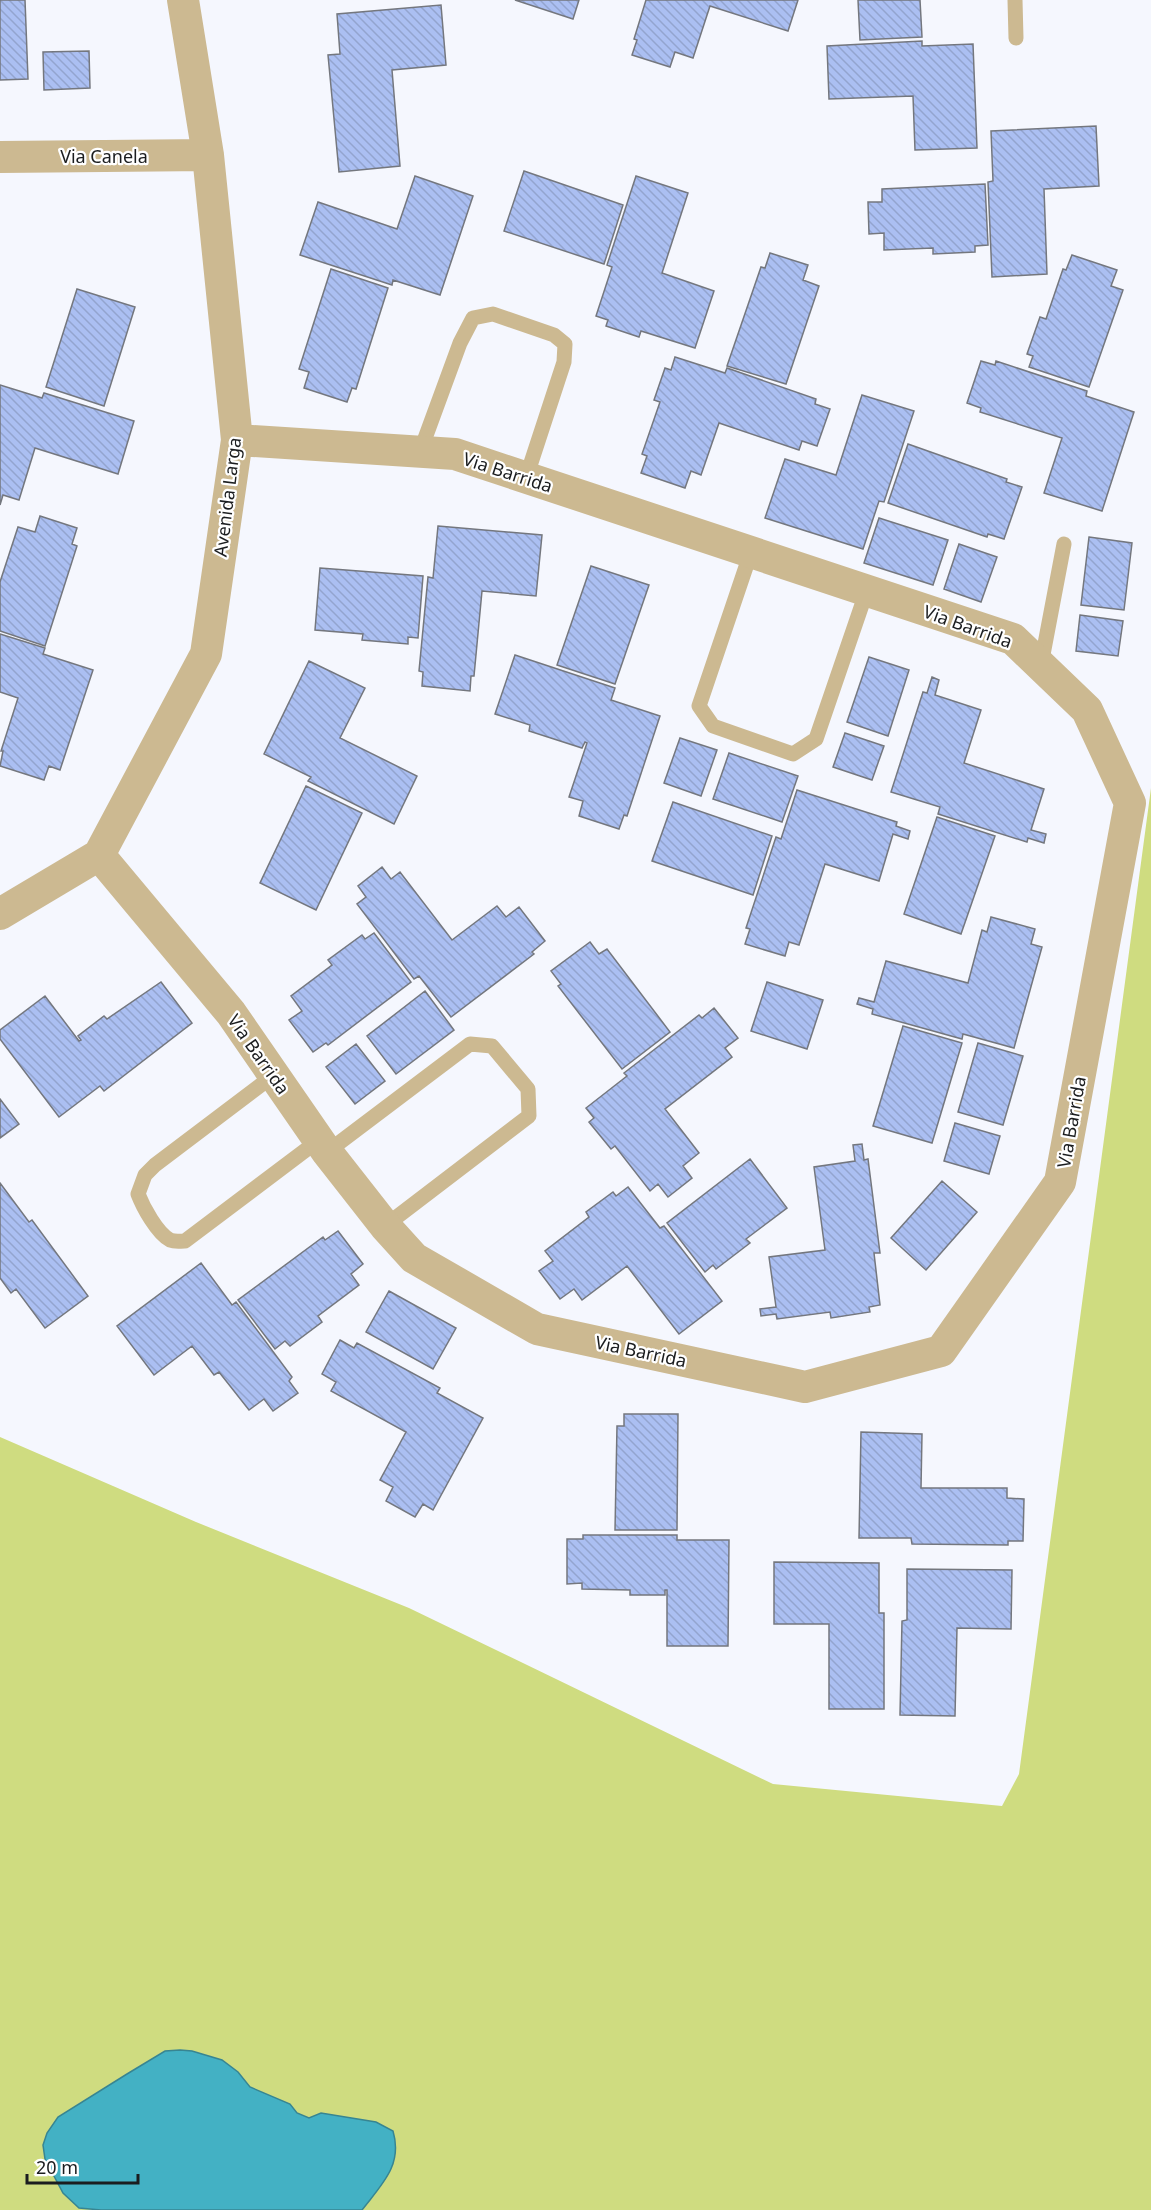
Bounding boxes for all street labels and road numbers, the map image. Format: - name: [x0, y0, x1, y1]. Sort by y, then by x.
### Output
- street label: Via Canela: [60, 144, 148, 168]
- street label: Avenida Larga: [208, 436, 246, 558]
- street label: Via Barrida: [460, 446, 556, 498]
- street label: Via Barrida: [920, 599, 1016, 653]
- street label: Via Barrida: [223, 1009, 295, 1099]
- street label: Via Barrida: [1051, 1074, 1091, 1170]
- street label: Via Barrida: [593, 1330, 689, 1372]

